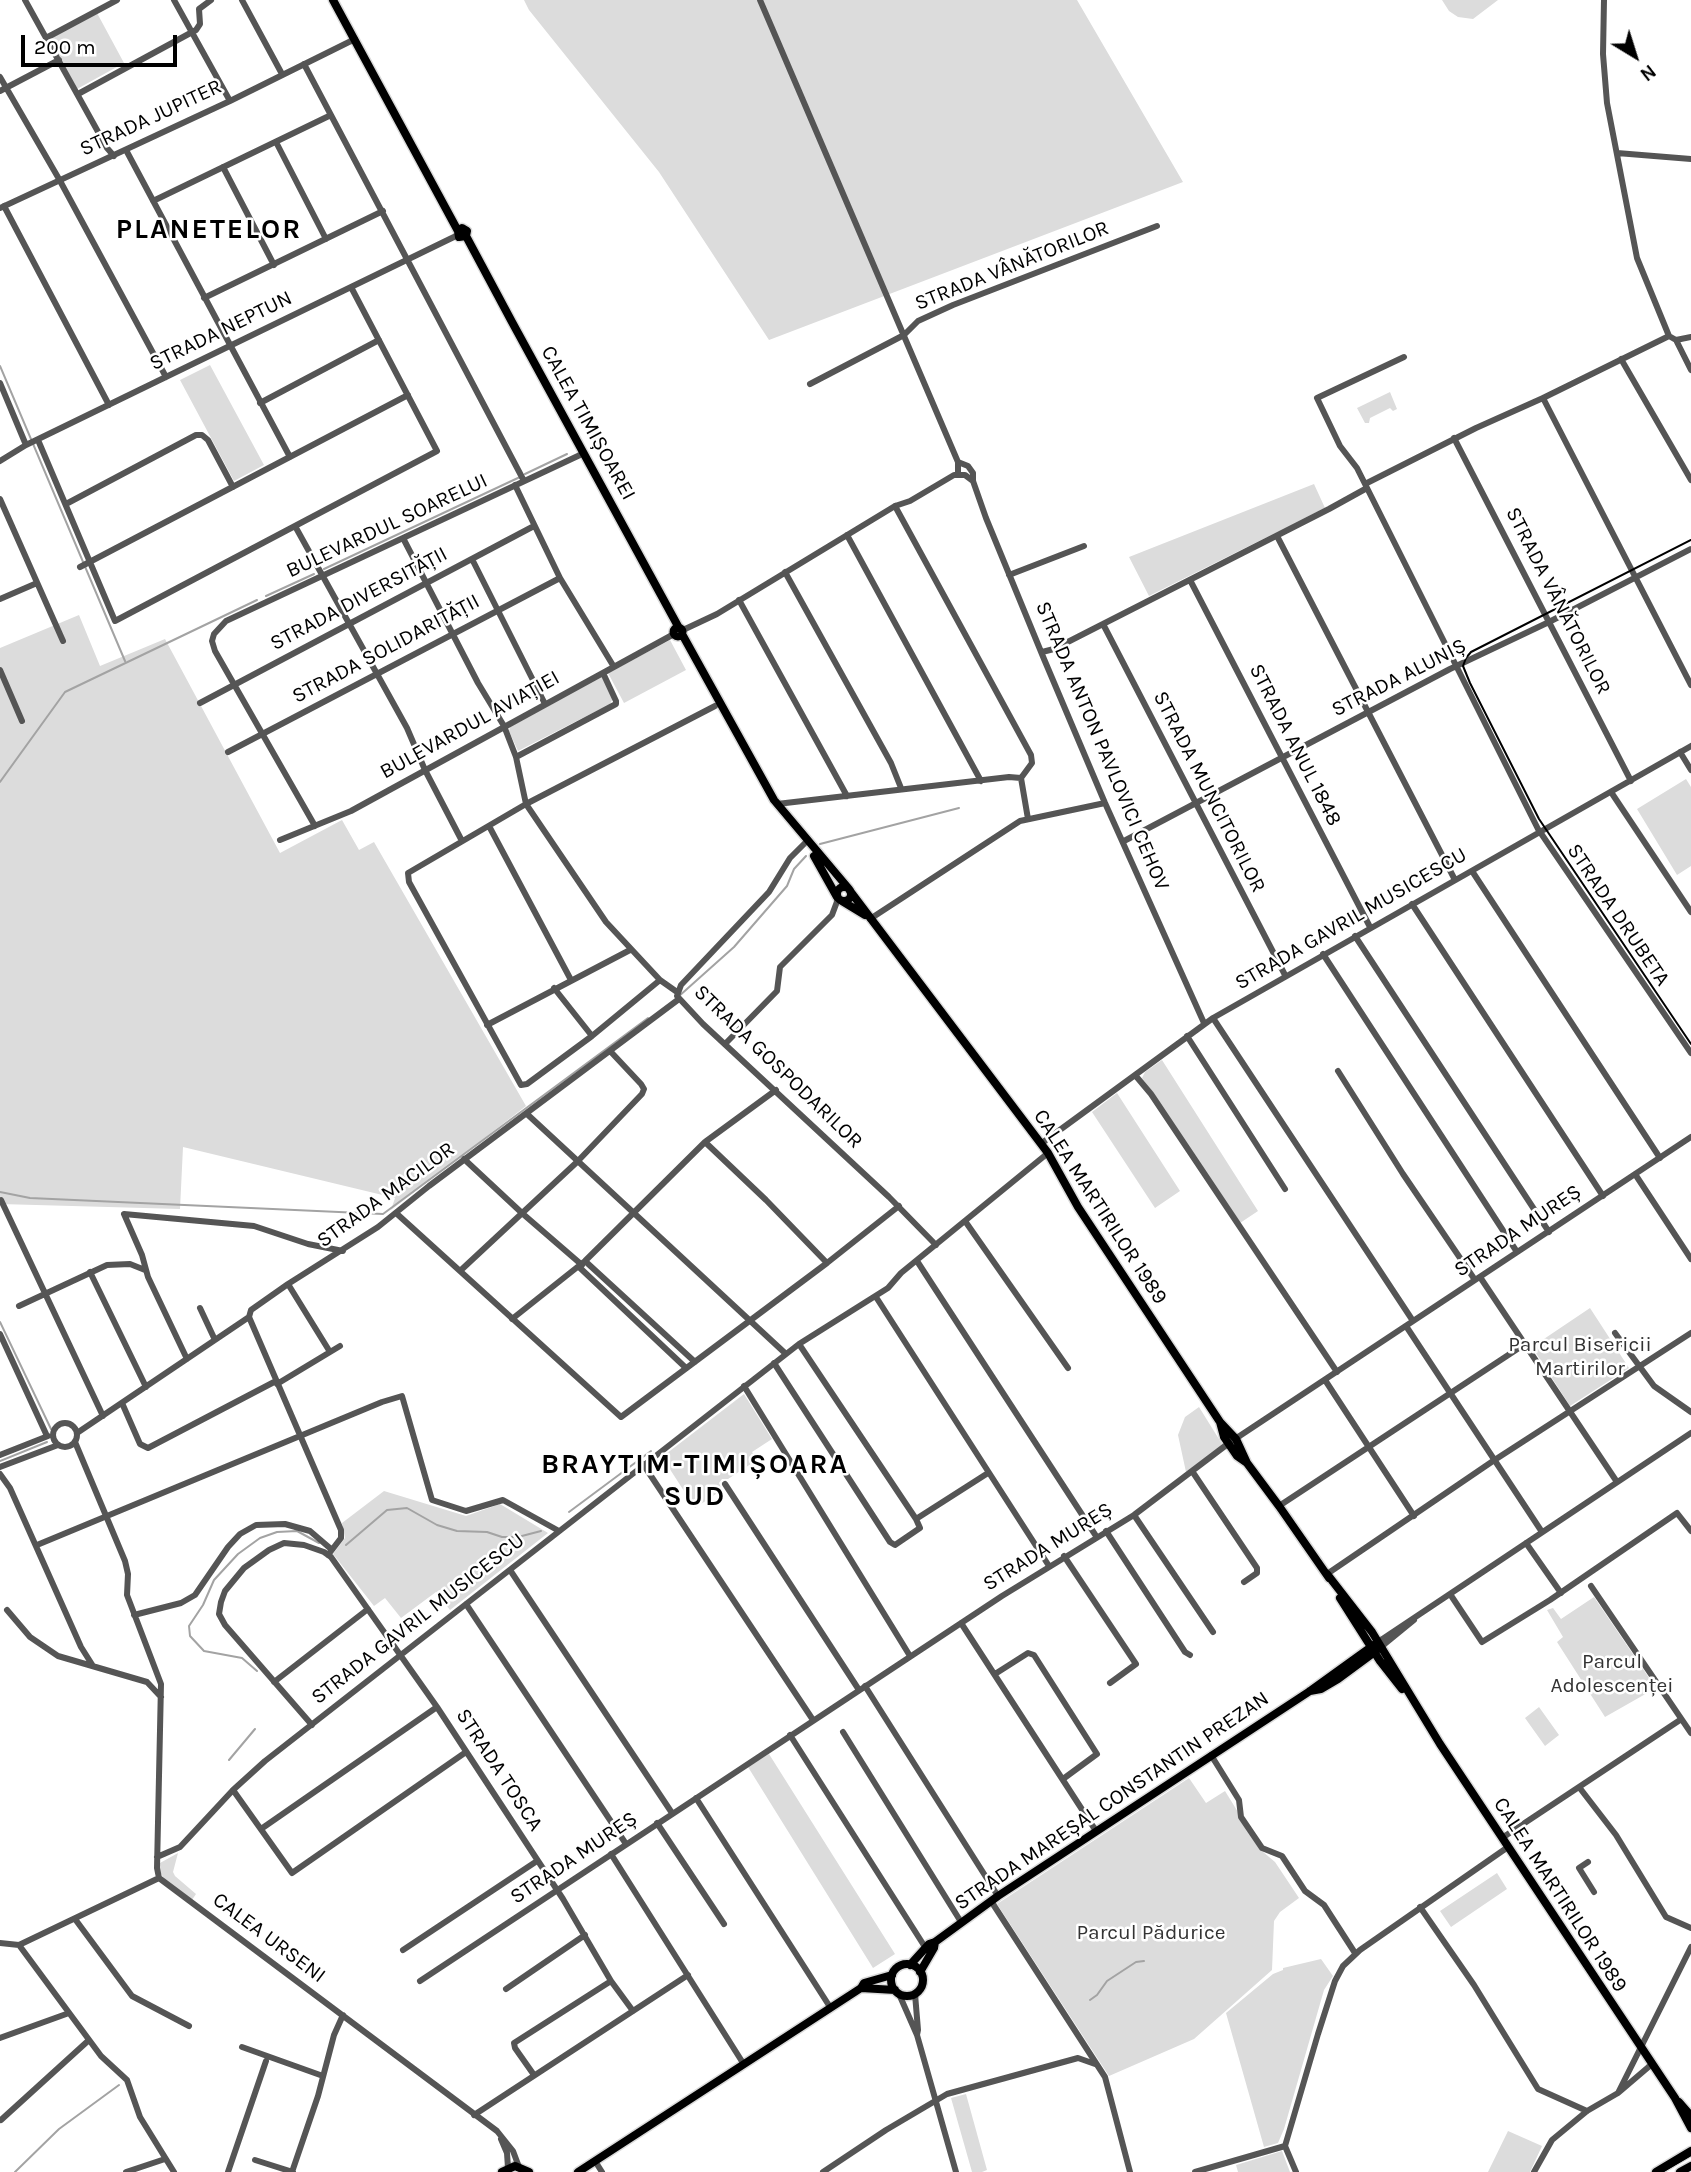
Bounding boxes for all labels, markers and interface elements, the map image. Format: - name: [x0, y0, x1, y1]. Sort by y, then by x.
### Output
- scale bar: [24, 21, 180, 65]
- north arrow: [1600, 21, 1670, 91]
- text: 200 m: [34, 35, 96, 59]
- text: N: [1636, 60, 1660, 85]
- street label: STRADA JUPITER: [76, 74, 226, 162]
- district label: PLANETELOR: [117, 213, 301, 247]
- street label: STRADA VÂNĂTORILOR: [911, 216, 1113, 316]
- street label: STRADA NEPTUN: [146, 286, 296, 376]
- street label: CALEA TIMIȘOAREI: [535, 341, 641, 505]
- street label: BULEVARDUL SOARELUI: [282, 468, 492, 584]
- street label: STRADA VÂNĂTORILOR: [1500, 503, 1616, 699]
- street label: STRADA DIVERSITĂȚII: [266, 542, 452, 656]
- street label: STRADA SOLIDARITĂȚII: [288, 589, 484, 709]
- street label: STRADA ANTON PAVLOVICI CEHOV: [1030, 598, 1174, 894]
- street label: STRADA ALUNIȘ: [1328, 633, 1470, 723]
- street label: STRADA ANUL 1848: [1243, 660, 1347, 830]
- street label: BULEVARDUL AVIAȚIEI: [376, 665, 564, 785]
- street label: STRADA MUNCITORILOR: [1147, 687, 1271, 897]
- street label: STRADA DRUBETA: [1561, 839, 1675, 991]
- street label: STRADA GAVRIL MUSICESCU: [1231, 842, 1471, 996]
- street label: STRADA GOSPODARILOR: [688, 980, 868, 1154]
- street label: CALEA MARTIRILOR 1989: [1028, 1105, 1172, 1309]
- street label: STRADA MACILOR: [312, 1137, 460, 1253]
- street label: STRADA MUREȘ: [1450, 1179, 1586, 1283]
- park label: Parcul Bisericii Martirilor: [1508, 1332, 1652, 1382]
- district label: BRAYTIM-TIMIȘOARA SUD: [543, 1448, 847, 1514]
- street label: STRADA MUREȘ: [979, 1497, 1117, 1597]
- street label: STRADA GAVRIL MUSICESCU: [306, 1528, 530, 1710]
- park label: Parcul Adolescenței: [1551, 1649, 1673, 1699]
- street label: STRADA MAREȘAL CONSTANTIN PREZAN: [950, 1686, 1274, 1916]
- street label: STRADA TOSCA: [450, 1704, 548, 1836]
- street label: CALEA MARTIRILOR 1989: [1488, 1793, 1632, 1997]
- street label: STRADA MUREȘ: [506, 1806, 642, 1910]
- street label: CALEA URSENI: [208, 1887, 330, 1989]
- park label: Parcul Pădurice: [1076, 1920, 1226, 1946]

